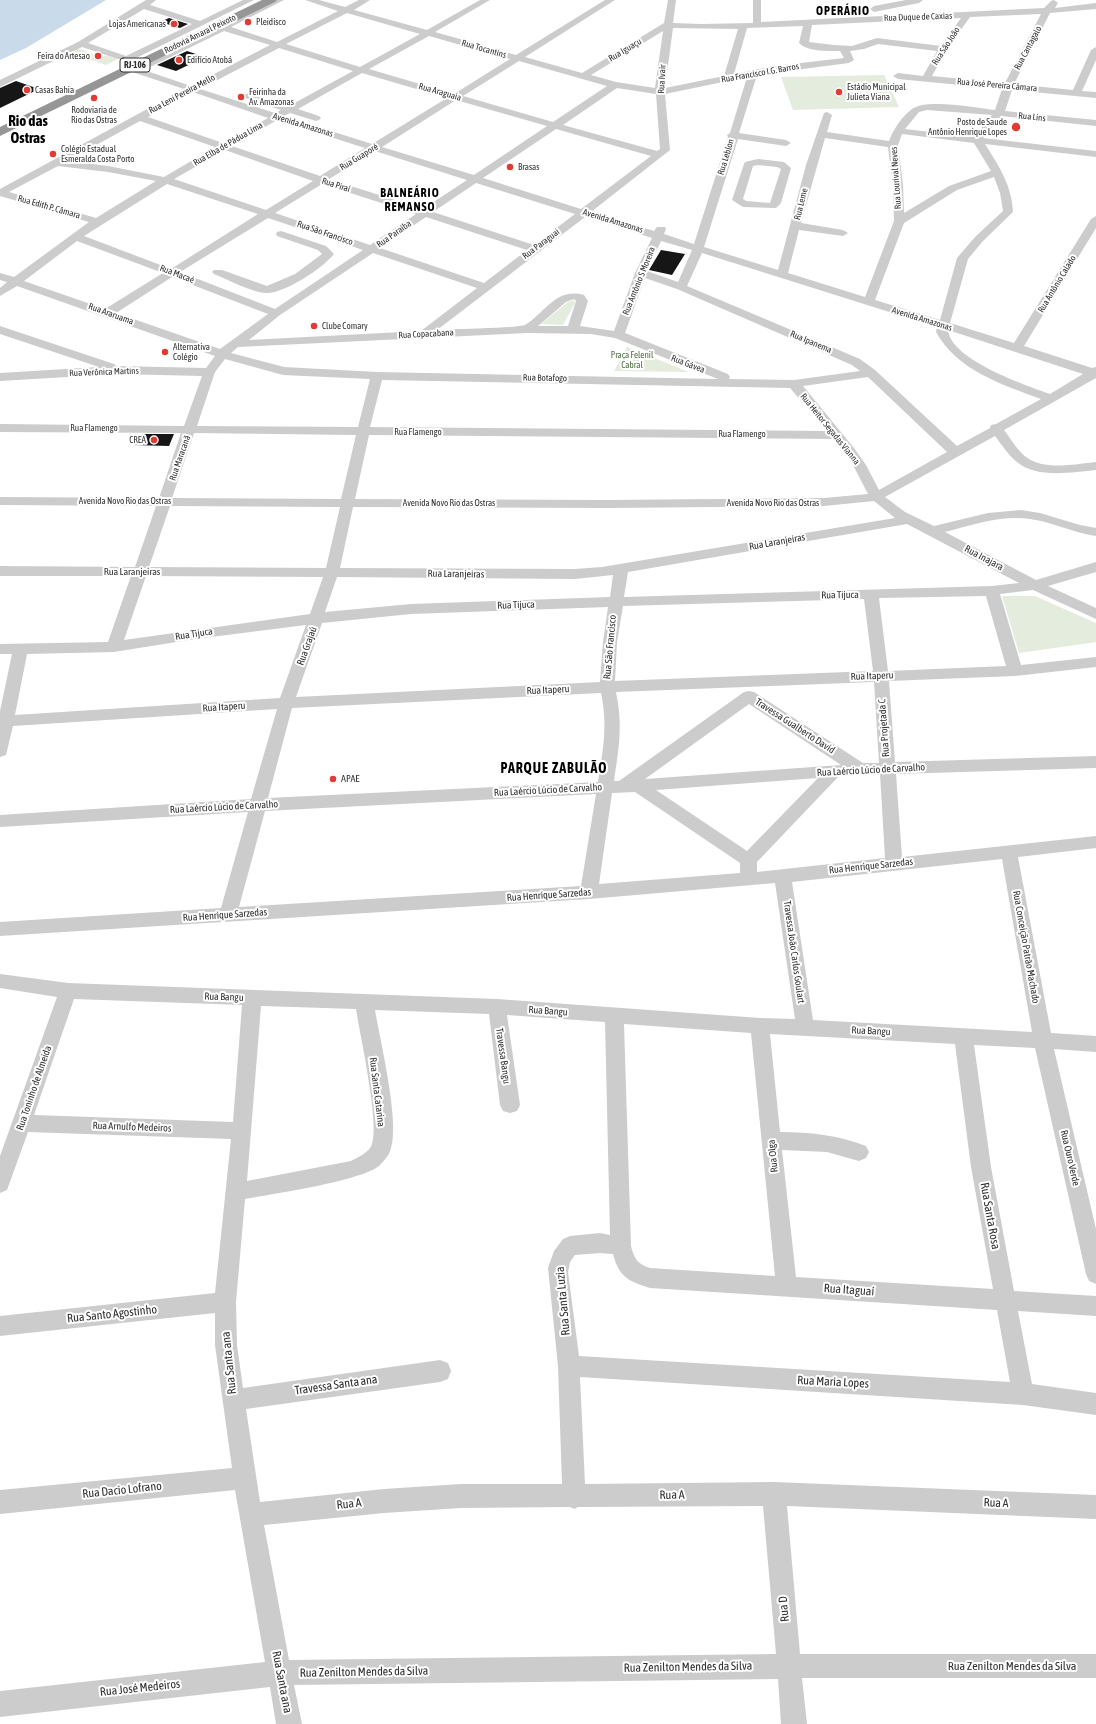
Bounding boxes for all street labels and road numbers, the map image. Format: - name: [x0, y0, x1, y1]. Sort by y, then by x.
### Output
- street label: Rua Duque de Caxias: [884, 10, 952, 24]
- street label: Rodovia Amaral Peixoto: [162, 12, 238, 56]
- street label: Rua Cantagalo: [1012, 24, 1044, 72]
- street label: Rua São João: [930, 25, 962, 67]
- street label: Rua Iguaçu: [607, 36, 643, 64]
- street label: Rua Tocantins: [460, 37, 508, 61]
- road number: RJ-106: [120, 58, 150, 72]
- street label: Rua Francisco I.G. Barros: [720, 61, 800, 85]
- street label: Rua Ivair: [656, 64, 668, 94]
- street label: Rua Leni Pereira Mello: [147, 72, 217, 116]
- street label: Rua José Pereira Câmara: [956, 76, 1038, 94]
- street label: Rua Araguaia: [417, 81, 463, 103]
- street label: Rua Lins: [1018, 110, 1046, 124]
- street label: Avenida Amazonas: [272, 111, 334, 139]
- street label: Rua Elba de Pádua Lima: [191, 120, 265, 168]
- street label: Rua Leblon: [715, 138, 737, 176]
- street label: Rua Guaporé: [338, 141, 380, 173]
- street label: Rua Lourival Neves: [888, 146, 904, 210]
- street label: Rua Piraí: [320, 175, 352, 195]
- street label: Rua Leme: [792, 187, 810, 221]
- street label: Rua Edith P. Câmara: [17, 193, 81, 221]
- street label: Avenida Amazonas: [582, 207, 644, 235]
- street label: Rua São Francisco: [296, 218, 354, 248]
- street label: Rua Paraíba: [375, 218, 413, 250]
- street label: Rua Paraguai: [520, 227, 562, 261]
- street label: Rua Antônio S Moreira: [620, 245, 658, 317]
- street label: Rua Antônio Calado: [1036, 253, 1078, 315]
- street label: Rua Macaé: [158, 262, 196, 286]
- street label: Rua Araruama: [87, 301, 135, 327]
- street label: Avenida Amazonas: [891, 305, 953, 333]
- street label: Rua Copacabana: [398, 327, 454, 341]
- street label: Rua Ipanema: [789, 328, 833, 356]
- street label: Rua Gávea: [670, 353, 706, 375]
- street label: Rua Verônica Martins: [69, 365, 139, 379]
- street label: Rua Botafogo: [523, 372, 567, 384]
- street label: Rua Heitor Segadas Vianna: [798, 391, 862, 467]
- street label: Rua Flamengo: [70, 423, 118, 433]
- street label: Rua Flamengo: [394, 427, 442, 437]
- street label: Rua Flamengo: [718, 429, 766, 439]
- street label: Rua Maracanã: [167, 434, 193, 482]
- street label: Avenida Novo Rio das Ostras: [79, 496, 171, 506]
- street label: Avenida Novo Rio das Ostras: [403, 498, 495, 508]
- street label: Avenida Novo Rio das Ostras: [727, 498, 819, 508]
- street label: Rua Laranjeiras: [748, 531, 806, 553]
- street label: Rua Inajara: [963, 543, 1005, 573]
- street label: Rua Laranjeiras: [104, 566, 160, 578]
- street label: Rua Laranjeiras: [428, 568, 484, 580]
- street label: Rua Tijuca: [821, 589, 859, 601]
- street label: Rua Tijuca: [497, 598, 535, 612]
- street label: Rua São Francisco: [601, 614, 619, 680]
- street label: Rua Tijuca: [174, 625, 214, 643]
- street label: Rua Grajaú: [294, 625, 320, 667]
- street label: Rua Itaperu: [850, 669, 894, 683]
- street label: Rua Itaperu: [526, 683, 570, 697]
- street label: Travessa Gualberto David: [753, 696, 837, 756]
- street label: Rua Projetada C: [876, 699, 892, 757]
- street label: Rua Itaperu: [202, 700, 246, 714]
- street label: Rua Laércio Lúcio de Carvalho: [817, 761, 925, 779]
- street label: Rua Laércio Lúcio de Carvalho: [494, 781, 602, 799]
- street label: Rua Laércio Lúcio de Carvalho: [170, 798, 278, 816]
- street label: Rua Henrique Sarzedas: [828, 856, 914, 876]
- street label: Rua Henrique Sarzedas: [506, 886, 592, 904]
- street label: Rua Conceição Patrão Machado: [1010, 890, 1042, 1004]
- street label: Travessa João Carlos Goulart: [781, 900, 807, 1004]
- street label: Rua Henrique Sarzedas: [182, 906, 268, 924]
- street label: Rua Bangu: [204, 990, 244, 1004]
- street label: Rua Bangu: [528, 1004, 568, 1018]
- street label: Rua Bangu: [851, 1024, 891, 1038]
- street label: Travessa Bangu: [493, 1027, 513, 1085]
- street label: Rua Toninho de Almeida: [14, 1044, 54, 1132]
- street label: Rua Santa Catarina: [367, 1057, 387, 1127]
- street label: Rua Arnulfo Medeiros: [92, 1120, 172, 1134]
- street label: Rua Ouro Verde: [1058, 1129, 1082, 1187]
- street label: Rua Olga: [765, 1139, 781, 1173]
- street label: Rua Santa Rosa: [977, 1181, 1003, 1251]
- street label: Rua Santa Luzia: [553, 1266, 573, 1336]
- street label: Rua Itaguaí: [823, 1281, 875, 1299]
- street label: Rua Santo Agostinho: [66, 1302, 158, 1326]
- street label: Rua Santa ana: [219, 1331, 239, 1395]
- street label: Travessa Santa ana: [294, 1372, 378, 1398]
- street label: Rua Maria Lopes: [797, 1373, 869, 1391]
- street label: Rua Dacio Lofrano: [82, 1479, 162, 1501]
- street label: Rua A: [659, 1488, 685, 1502]
- street label: Rua A: [983, 1495, 1009, 1511]
- street label: Rua A: [336, 1496, 362, 1512]
- street label: Rua D: [776, 1596, 792, 1622]
- street label: Rua Santa ana: [269, 1650, 295, 1714]
- street label: Rua Zenilton Mendes da Silva: [624, 1659, 752, 1675]
- street label: Rua Zenilton Mendes da Silva: [948, 1659, 1076, 1673]
- street label: Rua Zenilton Mendes da Silva: [300, 1664, 428, 1680]
- street label: Rua José Medeiros: [99, 1677, 181, 1699]

